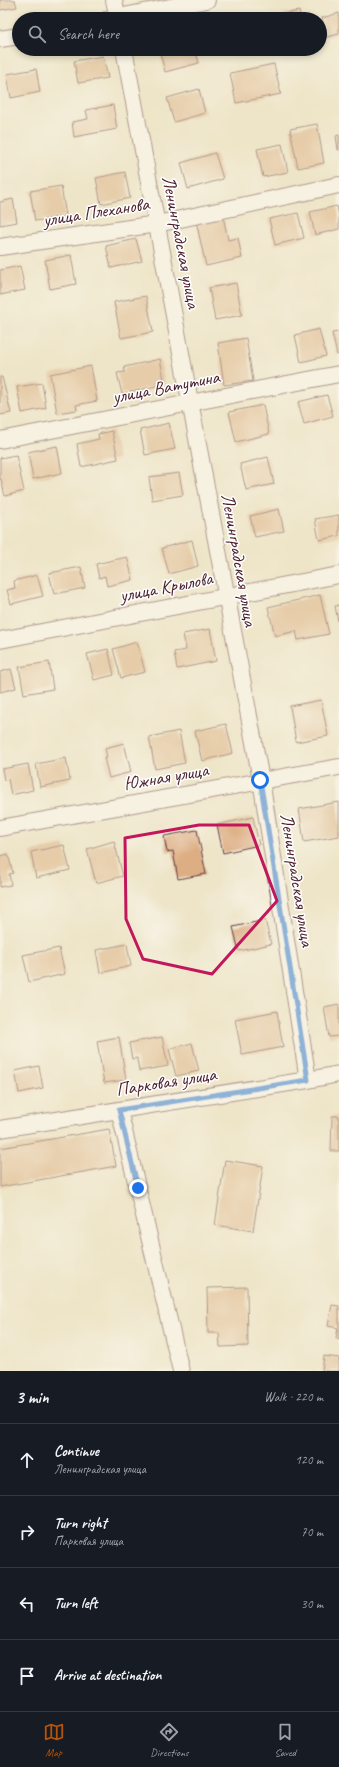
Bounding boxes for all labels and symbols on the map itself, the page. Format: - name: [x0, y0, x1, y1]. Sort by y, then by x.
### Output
- street label: Ленинградская улица: [156, 174, 206, 312]
- street label: улица Плеханова: [40, 191, 153, 232]
- street label: улица Ватутина: [109, 365, 223, 409]
- street label: Ленинградская улица: [216, 492, 263, 630]
- street label: улица Крылова: [117, 566, 216, 608]
- street label: Южная улица: [122, 758, 211, 796]
- route start: [251, 771, 269, 789]
- street label: Ленинградская улица: [275, 812, 320, 950]
- street label: Парковая улица: [114, 1062, 220, 1102]
- route end: [129, 1179, 147, 1197]

